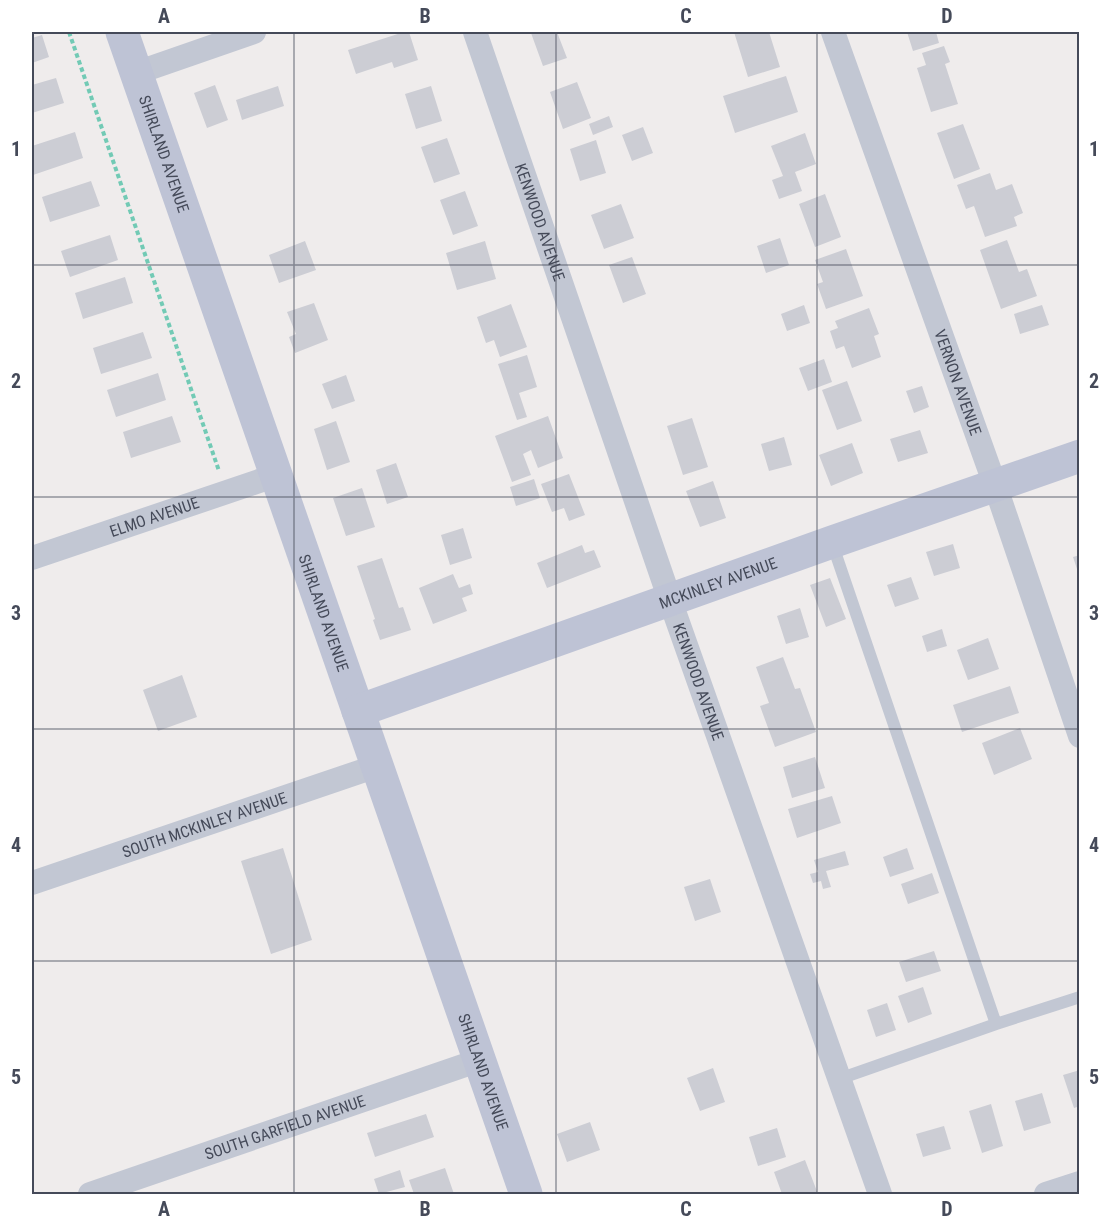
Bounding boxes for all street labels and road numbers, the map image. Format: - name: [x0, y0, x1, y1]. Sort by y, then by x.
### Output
- street label: SHIRLAND AVENUE: [135, 93, 194, 215]
- street label: KENWOOD AVENUE: [511, 161, 569, 283]
- street label: VERNON AVENUE: [931, 327, 986, 438]
- street label: ELMO AVENUE: [107, 493, 201, 541]
- street label: SHIRLAND AVENUE: [295, 552, 353, 674]
- street label: MCKINLEY AVENUE: [656, 553, 779, 612]
- street label: KENWOOD AVENUE: [669, 620, 728, 743]
- street label: SOUTH MCKINLEY AVENUE: [120, 788, 289, 861]
- street label: SHIRLAND AVENUE: [454, 1011, 513, 1133]
- street label: SOUTH GARFIELD AVENUE: [202, 1091, 368, 1163]

